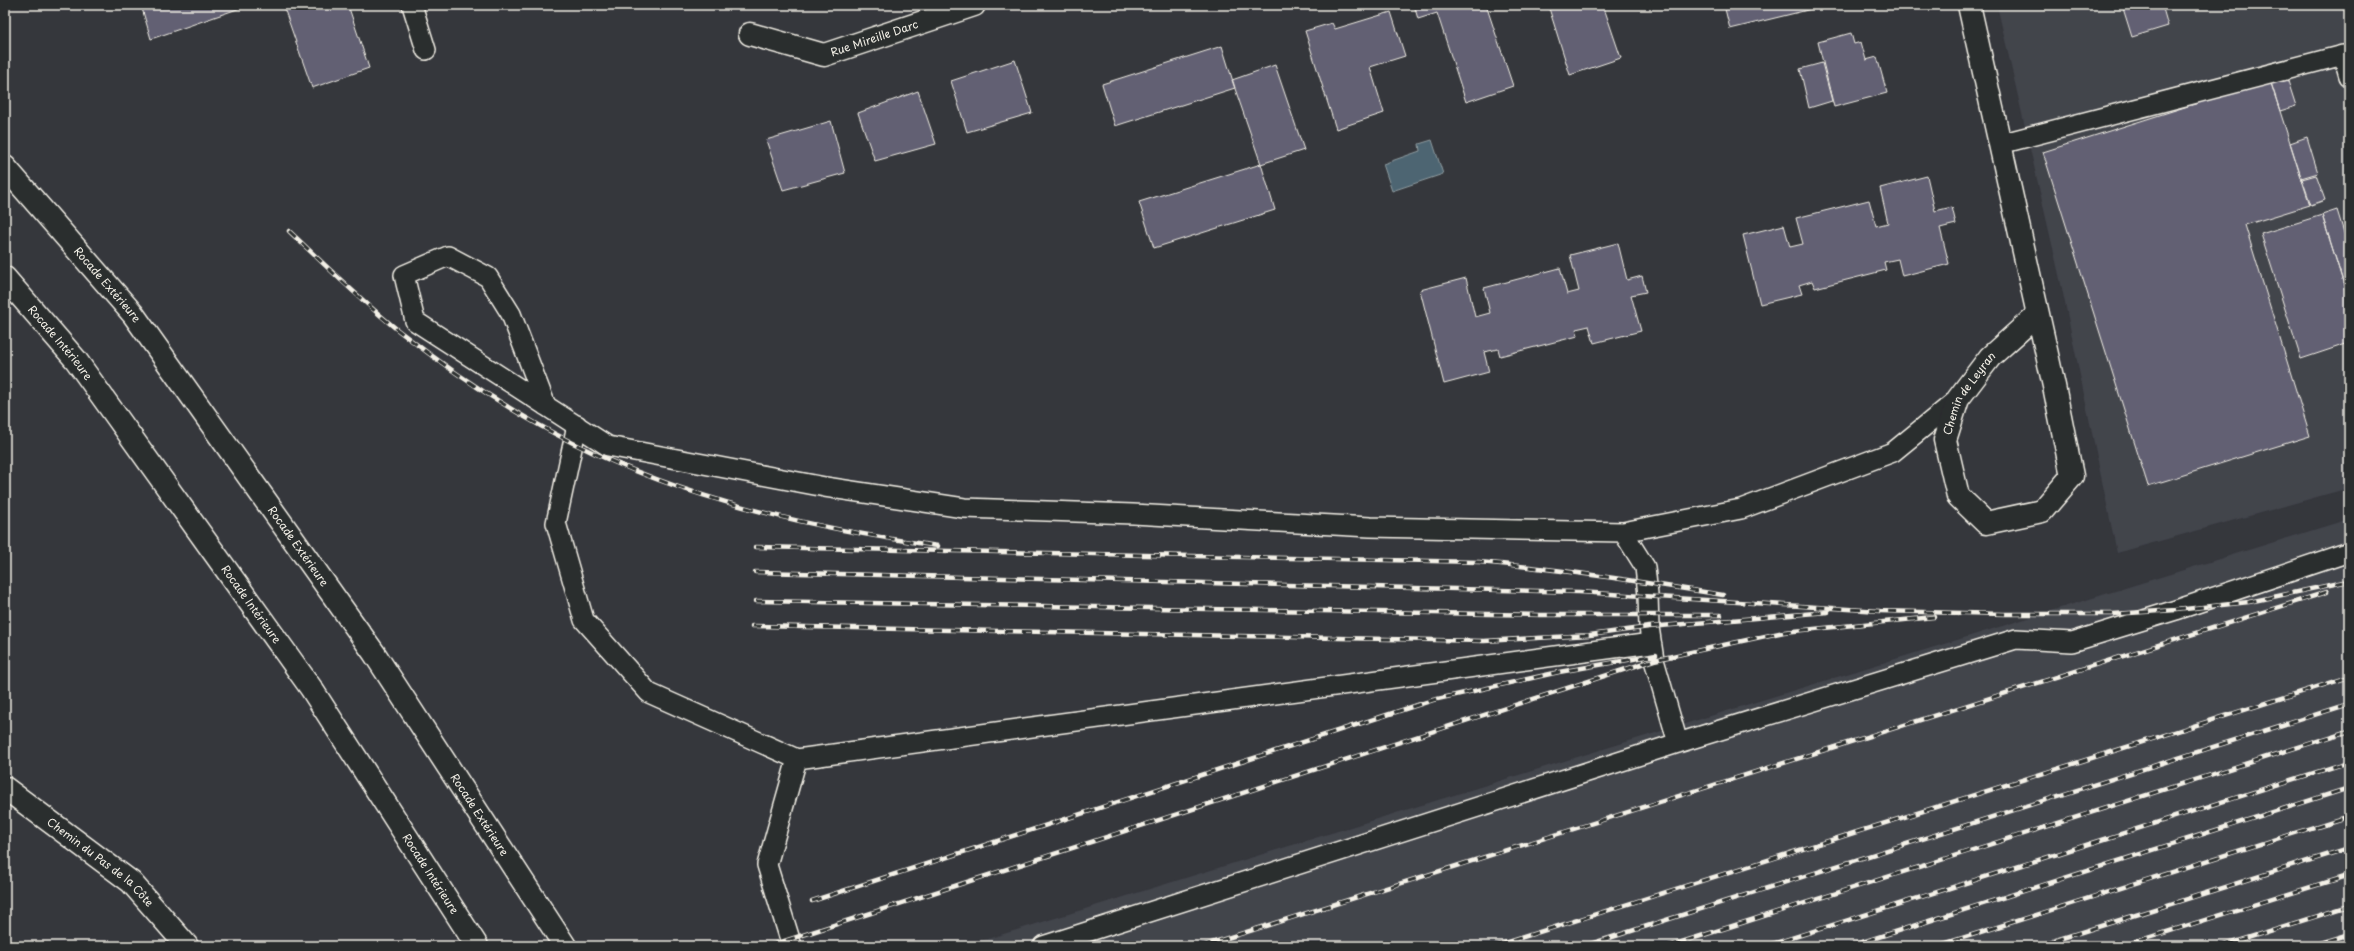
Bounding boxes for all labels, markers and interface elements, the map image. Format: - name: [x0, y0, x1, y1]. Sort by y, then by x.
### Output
- street label: Rue Mireille Darc: [828, 15, 920, 60]
- street label: Rocade Extérieure: [70, 243, 145, 326]
- street label: Rocade Intérieure: [24, 301, 97, 383]
- street label: Chemin de Leyran: [1938, 347, 1999, 437]
- street label: Rocade Extérieure: [264, 502, 333, 590]
- street label: Rocade Intérieure: [217, 561, 285, 647]
- street label: Rocade Extérieure: [447, 770, 513, 859]
- street label: Chemin du Pas de la Côte: [44, 813, 158, 910]
- street label: Rocade Intérieure: [399, 830, 463, 917]

